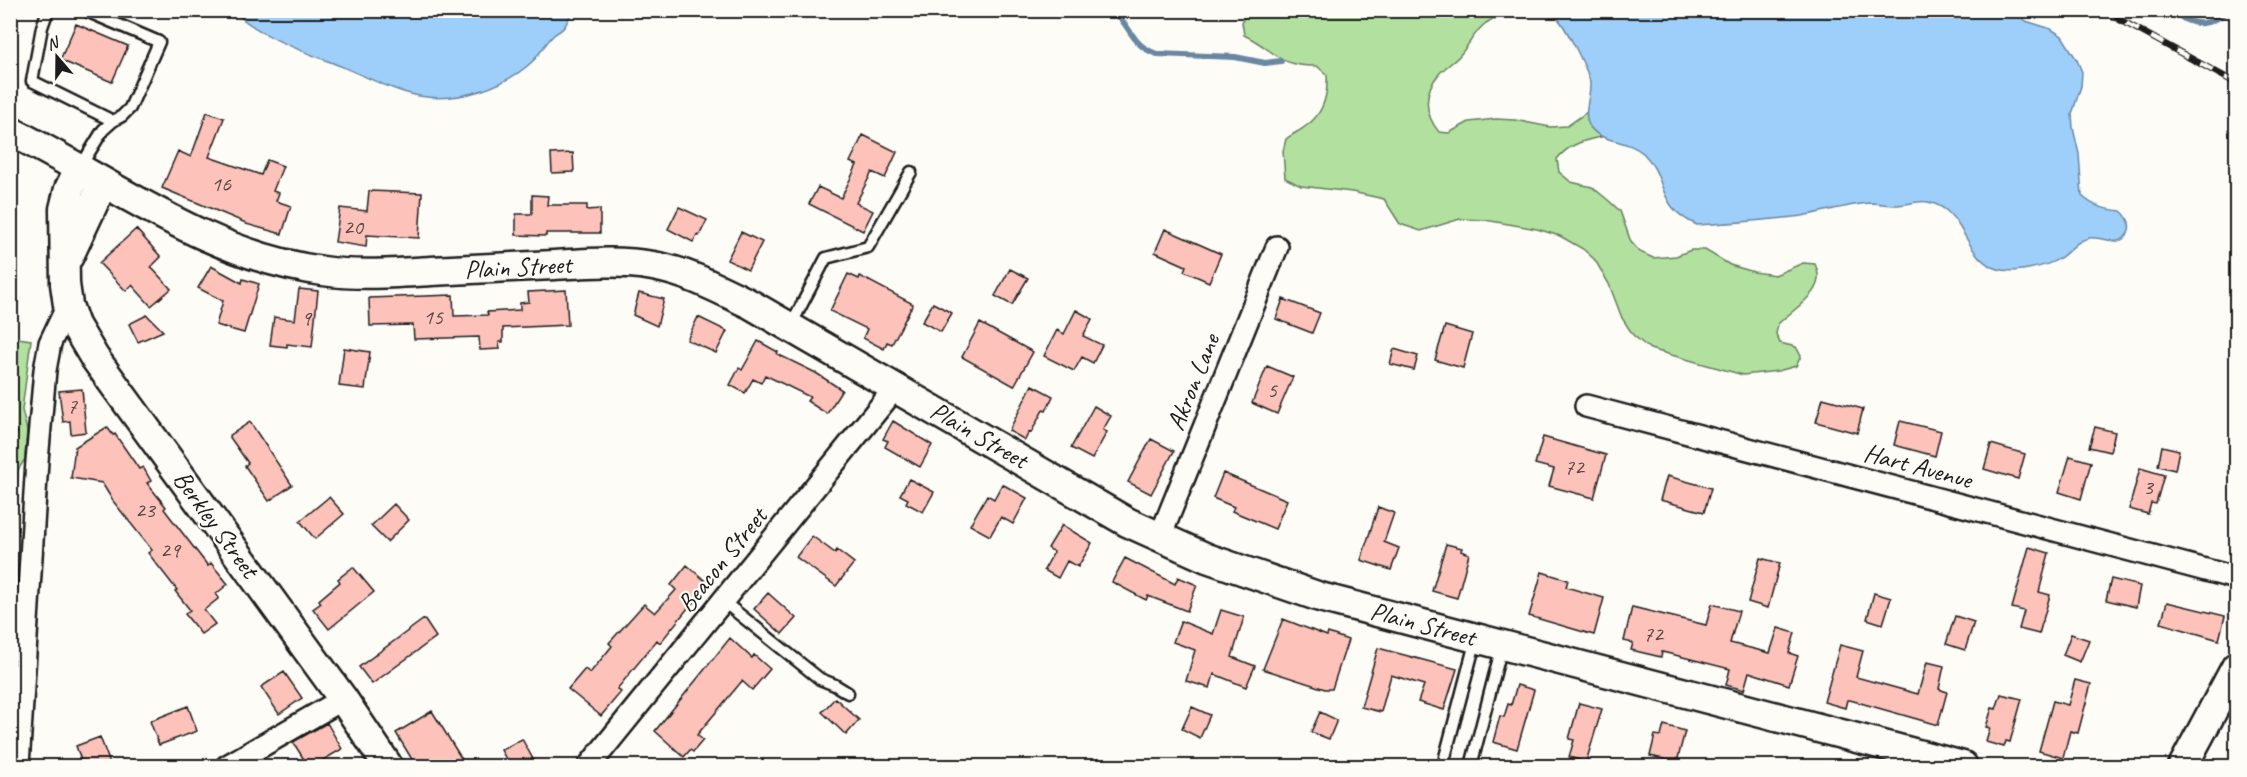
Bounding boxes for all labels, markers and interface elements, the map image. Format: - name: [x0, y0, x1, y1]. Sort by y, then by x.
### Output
- north arrow: [27, 27, 87, 87]
- text: N: [44, 32, 63, 55]
- house number: 16: [211, 170, 232, 198]
- house number: 20: [343, 213, 365, 241]
- street label: Plain Street: [464, 248, 575, 286]
- house number: 15: [423, 303, 444, 331]
- house number: 9: [301, 304, 313, 332]
- street label: Akron Lane: [1159, 328, 1228, 435]
- house number: 5: [1267, 376, 1278, 404]
- house number: 7: [67, 392, 78, 420]
- street label: Plain Street: [924, 394, 1036, 477]
- street label: Hart Avenue: [1861, 436, 1978, 497]
- house number: 72: [1564, 453, 1586, 481]
- street label: Berkley Street: [166, 464, 267, 586]
- house number: 3: [2143, 473, 2155, 501]
- house number: 23: [135, 496, 157, 524]
- street label: Beacon Street: [670, 499, 776, 619]
- house number: 29: [160, 536, 182, 564]
- street label: Plain Street: [1367, 594, 1481, 654]
- house number: 72: [1643, 620, 1665, 648]

